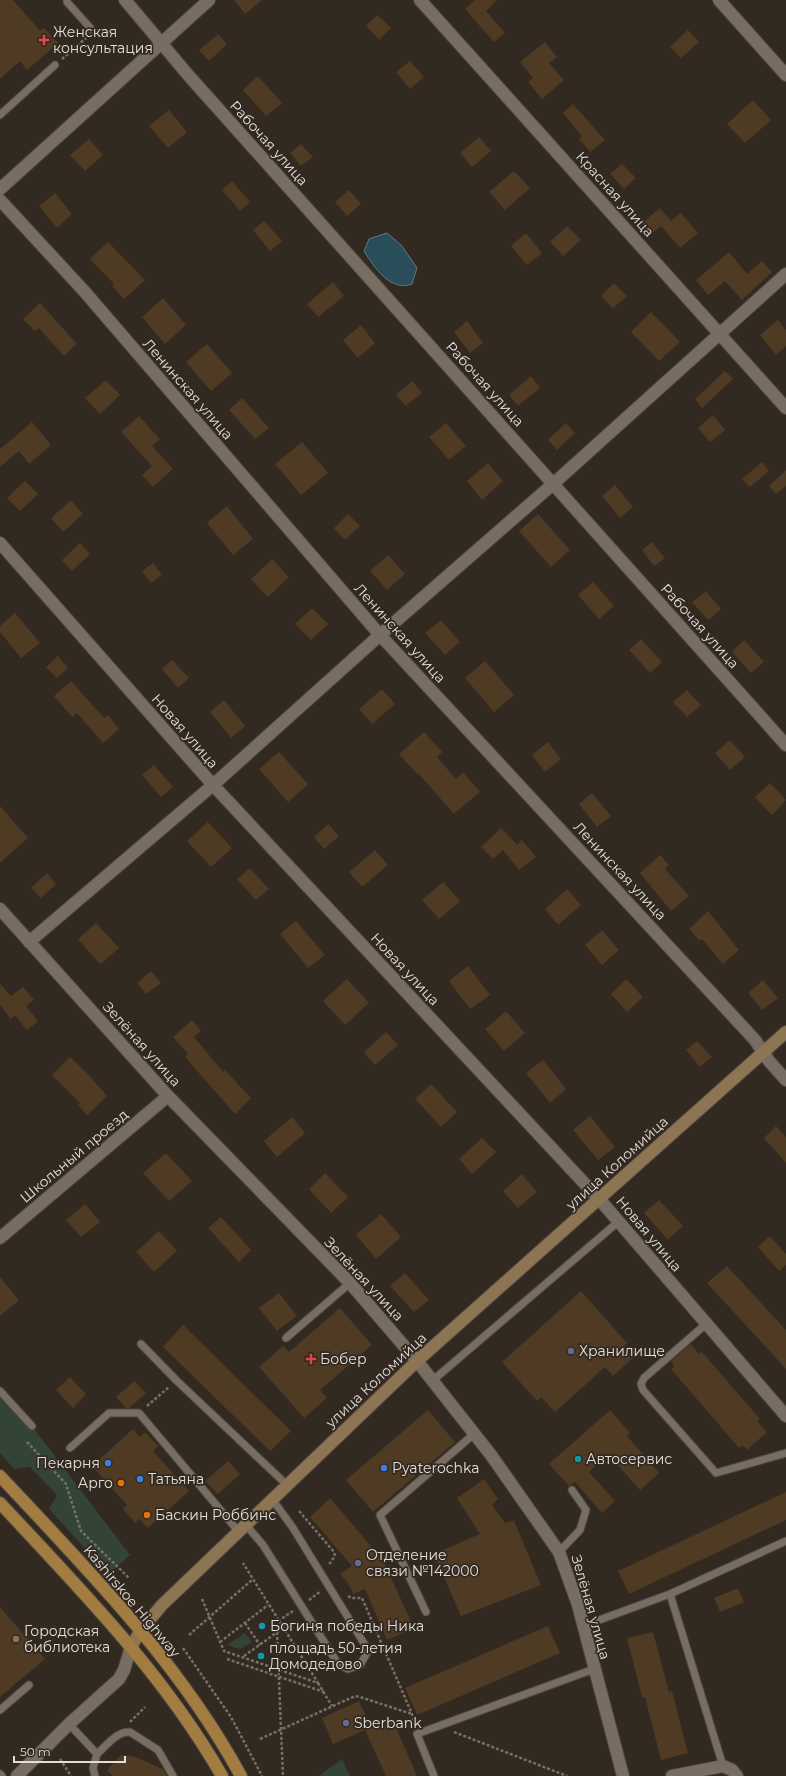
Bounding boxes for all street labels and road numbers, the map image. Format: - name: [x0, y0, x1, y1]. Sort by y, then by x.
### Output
- street label: Рабочая улица: [226, 97, 312, 189]
- street label: Красная улица: [572, 148, 658, 240]
- street label: Ленинская улица: [139, 335, 237, 443]
- street label: Рабочая улица: [442, 338, 528, 430]
- street label: Ленинская улица: [350, 579, 450, 687]
- street label: Рабочая улица: [657, 580, 743, 672]
- street label: Новая улица: [148, 690, 222, 772]
- street label: Ленинская улица: [570, 818, 670, 924]
- street label: Новая улица: [367, 929, 443, 1009]
- street label: Зелёная улица: [99, 998, 185, 1090]
- street label: Школьный проезд: [16, 1105, 132, 1207]
- street label: улица Коломийца: [561, 1112, 672, 1214]
- street label: Новая улица: [612, 1193, 686, 1275]
- street label: Зелёная улица: [321, 1233, 407, 1325]
- street label: улица Коломийца: [321, 1329, 430, 1432]
- street label: Kashirskoe Highway: [80, 1541, 185, 1661]
- street label: Зелёная улица: [567, 1553, 615, 1661]

